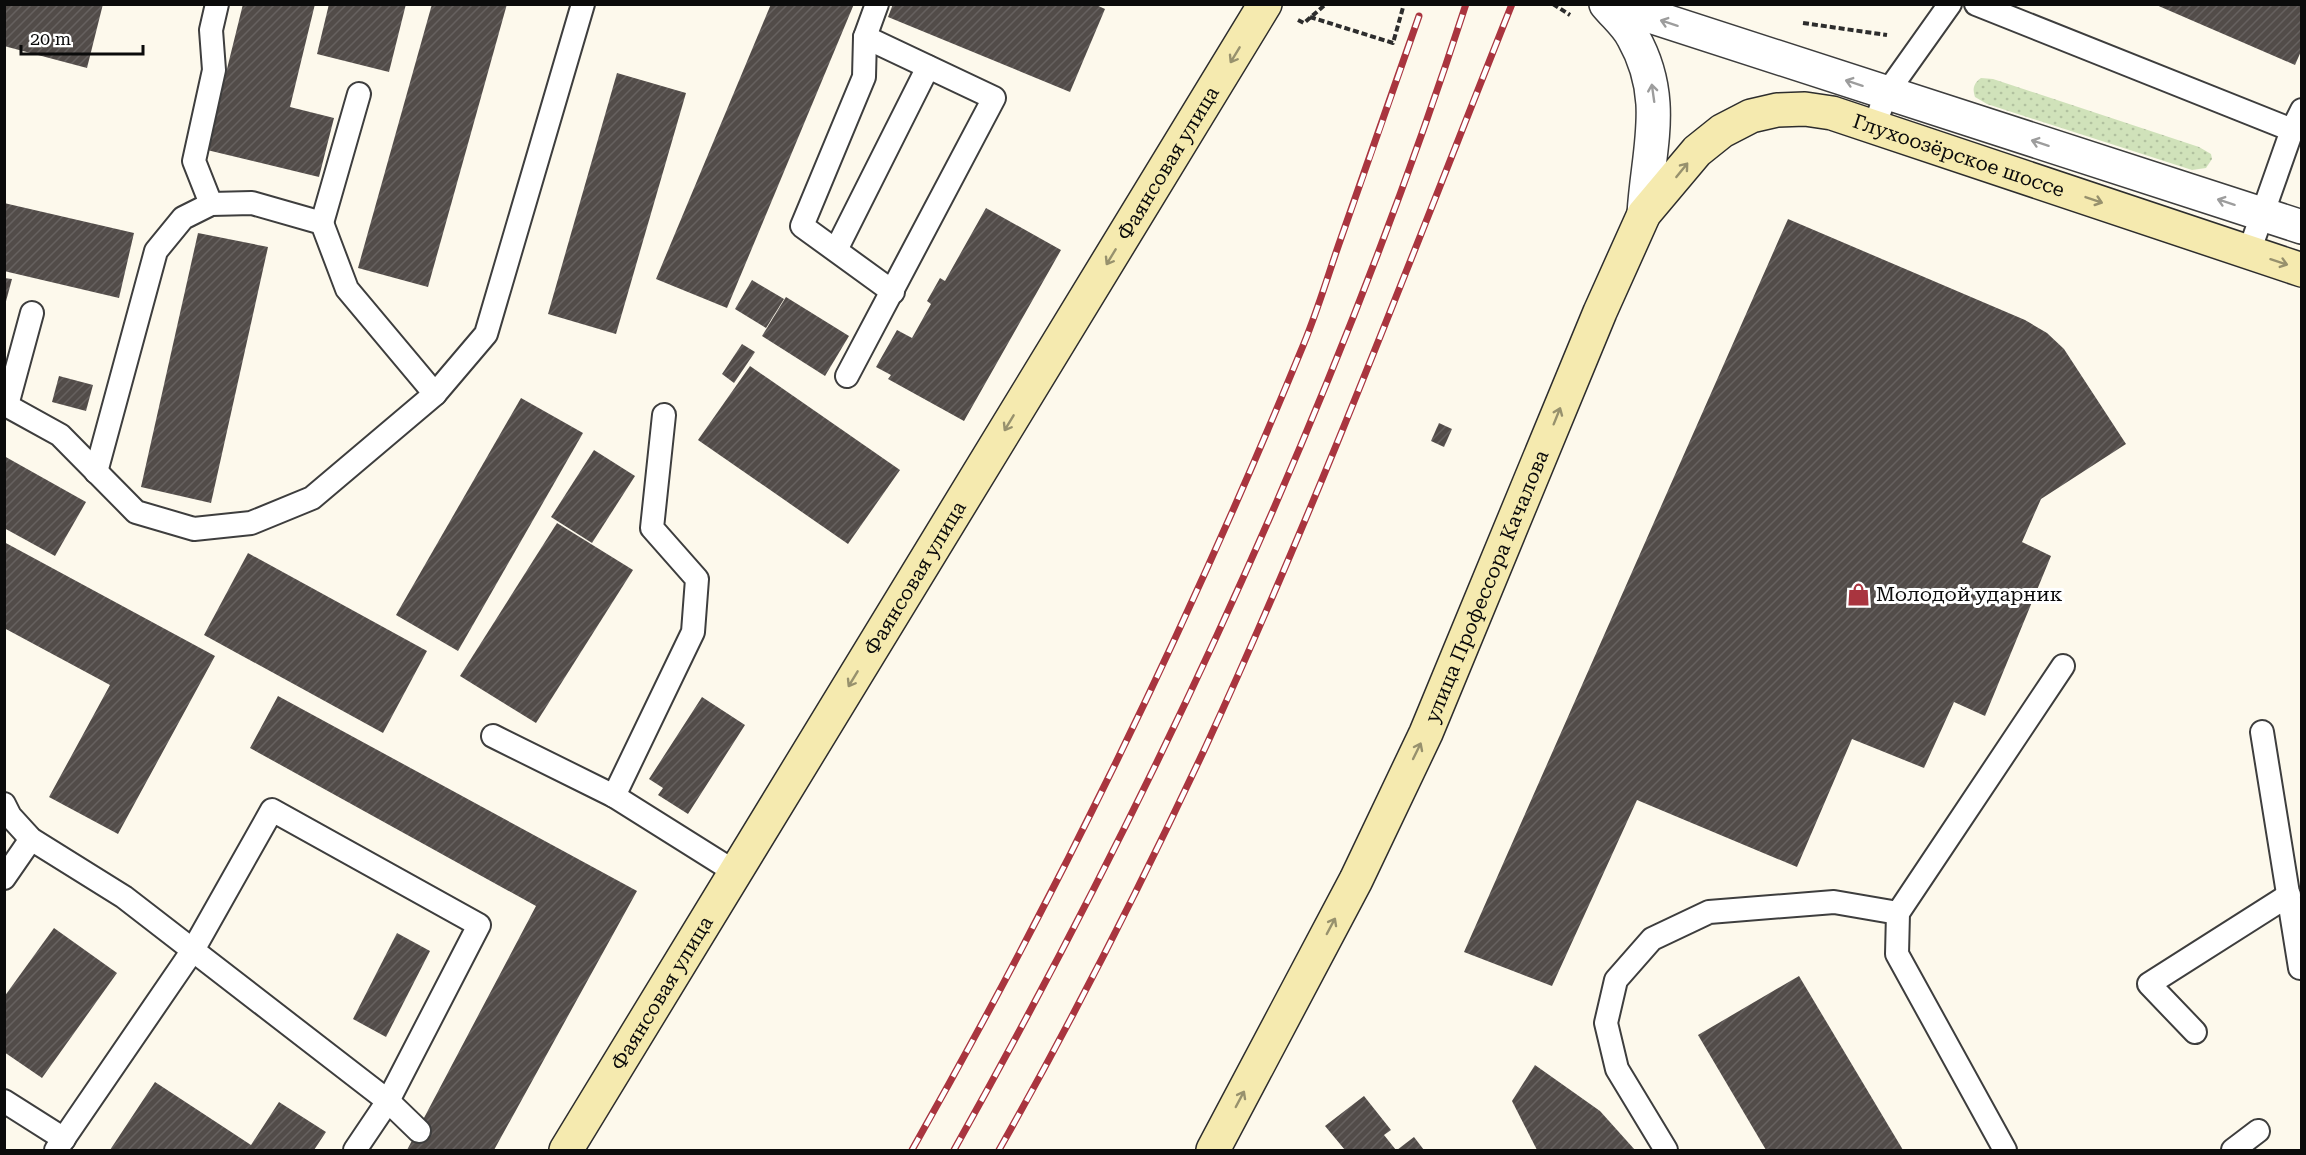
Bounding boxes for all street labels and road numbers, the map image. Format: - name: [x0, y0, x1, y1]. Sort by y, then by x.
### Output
- street label: Фаянсовая улица: [1112, 82, 1224, 244]
- street label: Глухоозёрское шоссе: [1850, 109, 2068, 202]
- street label: улица Профессора Качалова: [1420, 446, 1554, 726]
- street label: Фаянсовая улица: [859, 497, 971, 659]
- street label: Фаянсовая улица: [606, 911, 718, 1074]

